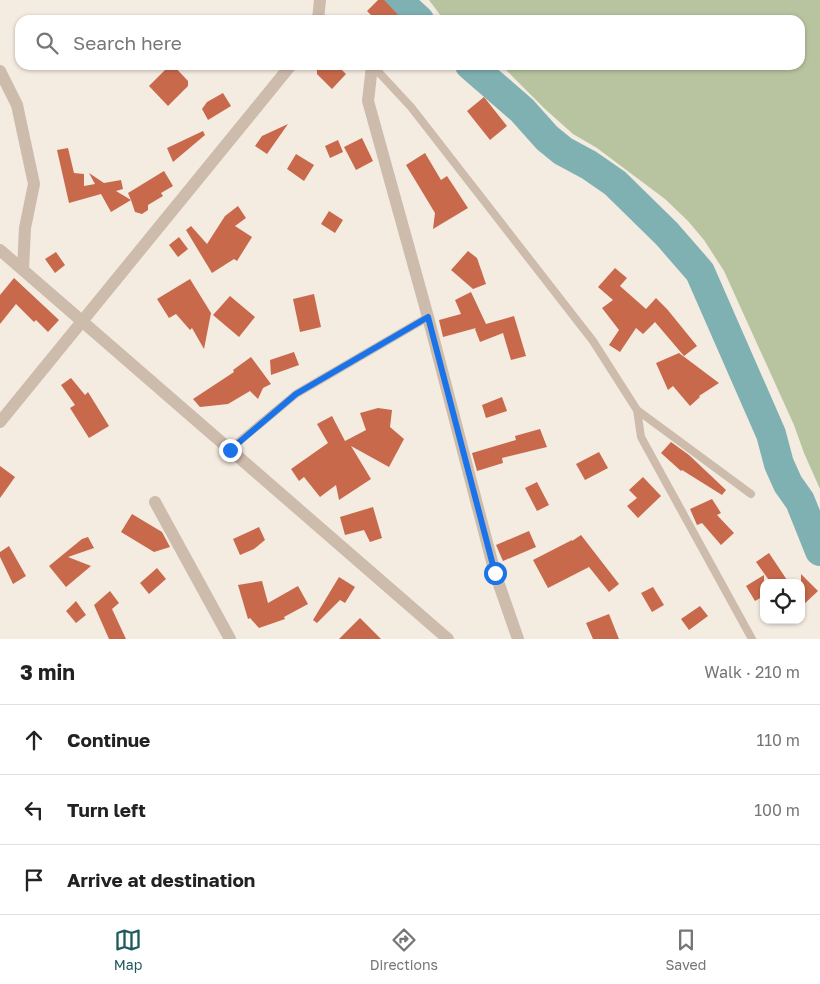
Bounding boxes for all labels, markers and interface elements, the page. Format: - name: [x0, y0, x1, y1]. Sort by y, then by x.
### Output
- search box: [15, 15, 805, 70]
- icon: search: [33, 29, 61, 57]
- text: Search here: [73, 31, 182, 54]
- route end: [219, 439, 242, 462]
- route start: [484, 562, 507, 585]
- map controls: [760, 579, 805, 624]
- button: locate: [760, 579, 805, 624]
- text: 3 min: [20, 659, 75, 685]
- text: Walk · 210 m: [704, 662, 800, 682]
- icon: ahead: [20, 726, 48, 754]
- text: Continue: [67, 728, 150, 751]
- text: 110 m: [756, 730, 800, 750]
- icon: left: [20, 796, 48, 824]
- text: Turn left: [67, 798, 146, 821]
- text: 100 m: [754, 800, 800, 820]
- icon: arrive: [20, 866, 48, 894]
- text: Arrive at destination: [67, 868, 255, 891]
- tab: Map: [114, 926, 142, 973]
- tab: Directions: [370, 926, 438, 973]
- tab: Saved: [665, 926, 706, 973]

